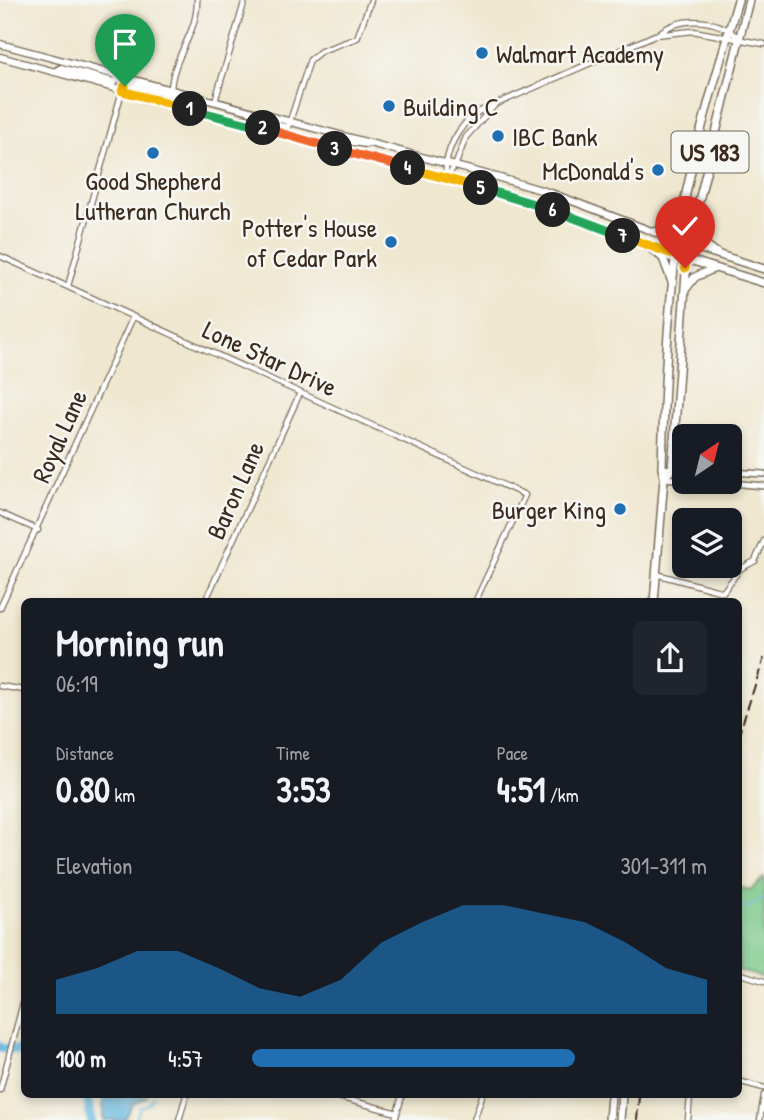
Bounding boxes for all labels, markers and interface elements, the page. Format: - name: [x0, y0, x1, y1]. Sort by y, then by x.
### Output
- pin: [95, 14, 155, 86]
- icon: arrive: [106, 25, 144, 63]
- place label: Walmart Academy: [496, 36, 664, 71]
- marker: Walmart Academy: [474, 45, 490, 61]
- place label: Building C: [403, 89, 499, 124]
- pin: 1: [172, 92, 208, 126]
- text: 1: [186, 95, 193, 121]
- marker: Building C: [381, 98, 397, 114]
- pin: 2: [246, 110, 280, 146]
- text: 2: [258, 114, 267, 140]
- place label: IBC Bank: [512, 119, 598, 154]
- marker: IBC Bank: [490, 128, 506, 144]
- pin: 3: [318, 132, 352, 166]
- road number: US 183: [672, 132, 748, 172]
- text: 3: [330, 135, 339, 161]
- marker: Good Shepherd Lutheran Church: [145, 145, 161, 161]
- pin: 4: [390, 150, 426, 186]
- place label: McDonald's: [542, 153, 644, 188]
- text: 4: [404, 154, 411, 180]
- marker: McDonald's: [650, 162, 666, 178]
- place label: Good Shepherd Lutheran Church: [76, 163, 230, 228]
- pin: 5: [463, 170, 498, 206]
- text: 5: [476, 174, 485, 200]
- pin: 6: [536, 192, 570, 228]
- text: 6: [549, 196, 556, 222]
- pin: [655, 196, 715, 268]
- icon: check: [666, 207, 704, 245]
- place label: Potter's House of Cedar Park: [242, 210, 377, 275]
- pin: 7: [606, 218, 640, 254]
- text: 7: [618, 222, 627, 248]
- marker: Potter's House of Cedar Park: [383, 234, 399, 250]
- street label: Lone Star Drive: [197, 312, 343, 404]
- street label: Royal Lane: [23, 384, 95, 488]
- north arrow: [672, 424, 742, 494]
- map controls: [672, 424, 742, 578]
- street label: Baron Lane: [198, 436, 272, 544]
- place label: Burger King: [492, 492, 606, 527]
- marker: Burger King: [612, 501, 628, 517]
- button: layers: [672, 508, 742, 578]
- text: Morning run: [56, 616, 224, 668]
- button: share: [633, 621, 707, 695]
- text: 06:19: [56, 668, 98, 699]
- text: Distance: [56, 740, 114, 766]
- text: Time: [276, 740, 310, 766]
- text: Pace: [497, 740, 528, 766]
- text: 0.80: [56, 766, 110, 813]
- text: 3:53: [276, 766, 331, 813]
- text: 4:51: [497, 766, 545, 813]
- text: km: [110, 782, 135, 808]
- text: /km: [545, 782, 579, 808]
- text: Elevation: [56, 850, 132, 881]
- text: 301–311 m: [620, 850, 707, 881]
- text: 100 m: [56, 1043, 106, 1074]
- text: 4:57: [168, 1043, 203, 1074]

